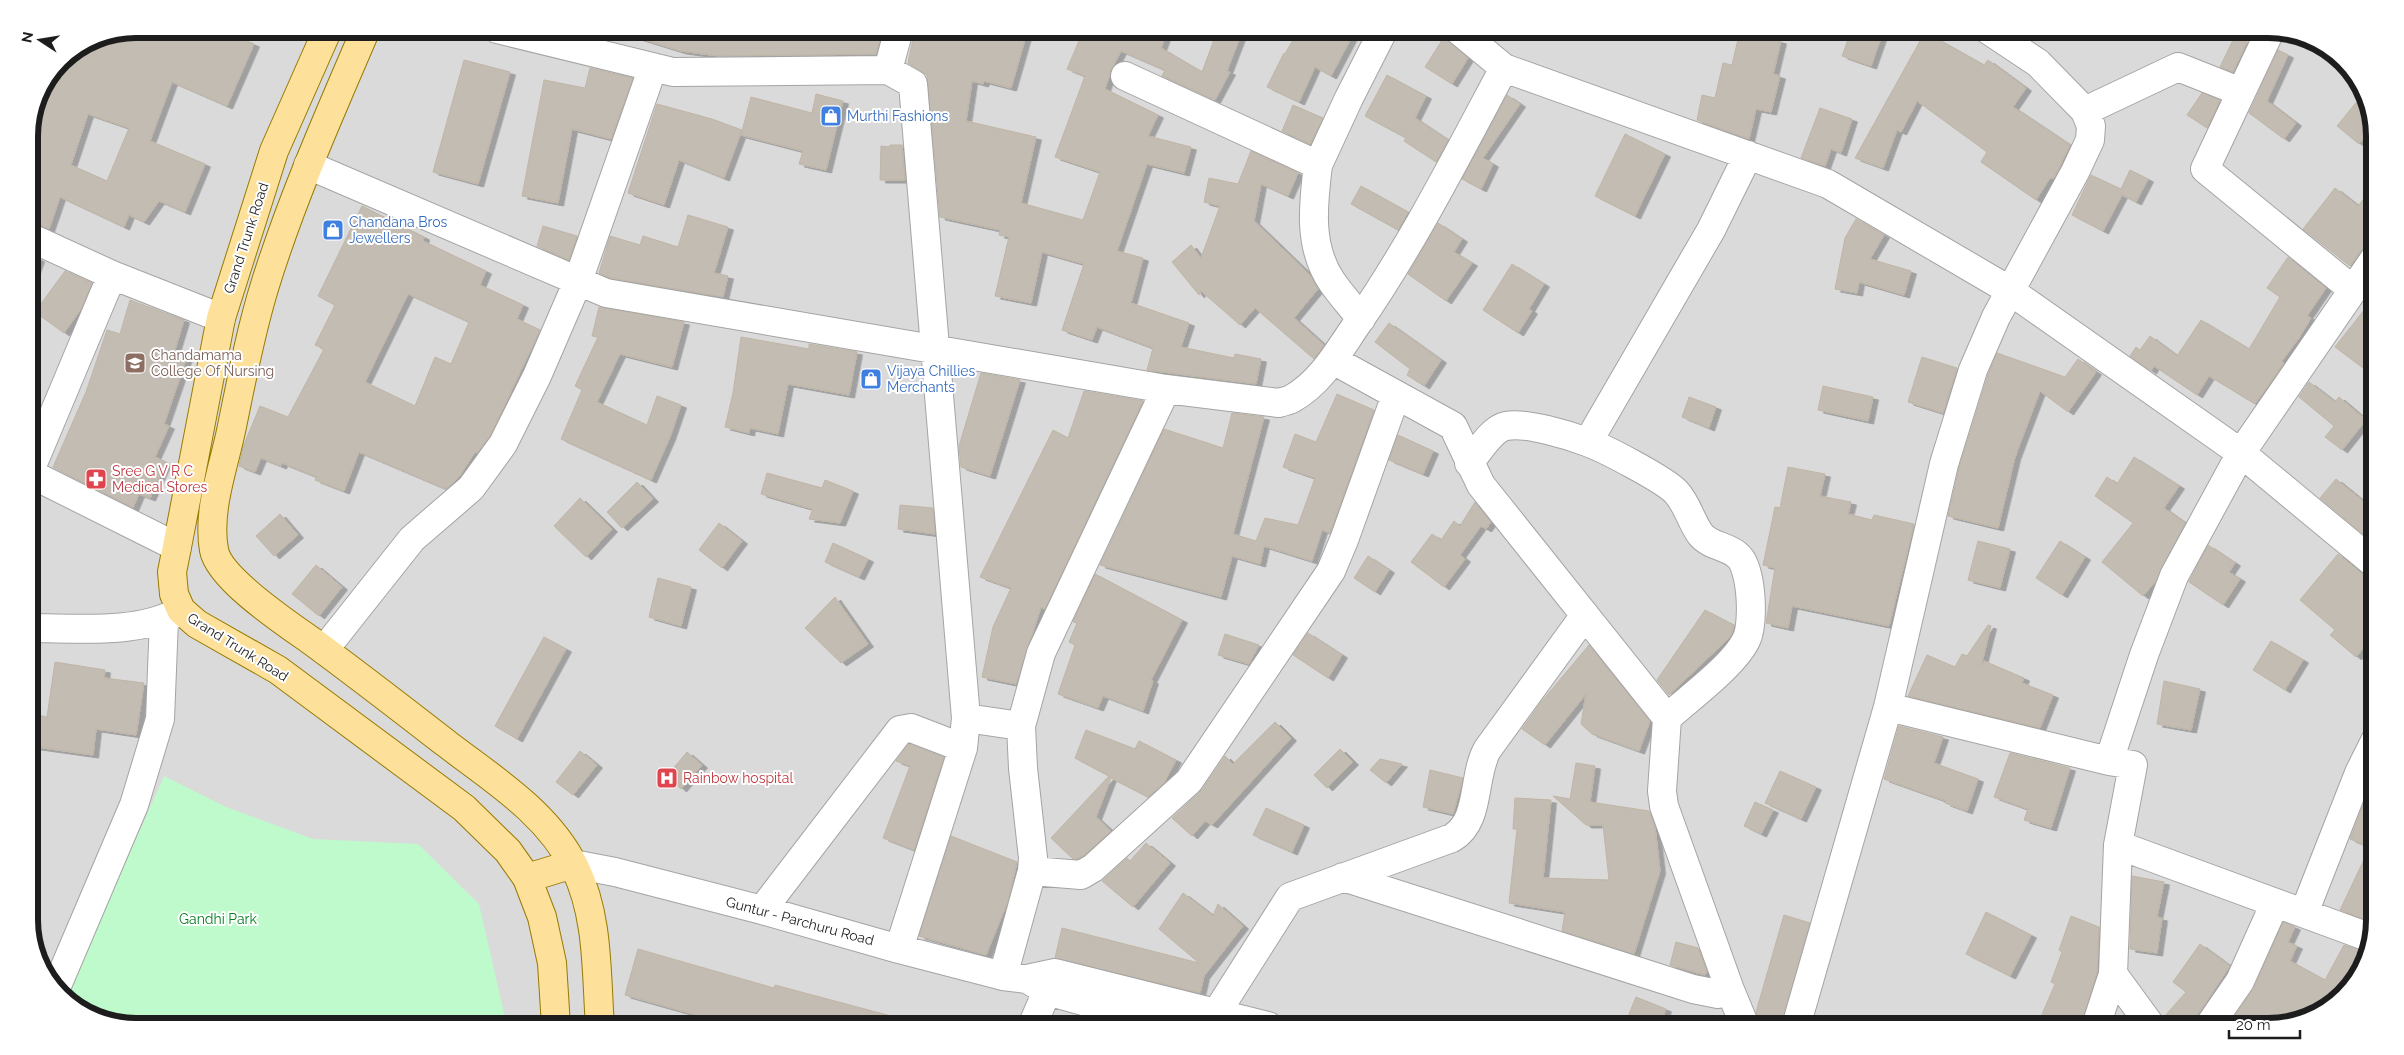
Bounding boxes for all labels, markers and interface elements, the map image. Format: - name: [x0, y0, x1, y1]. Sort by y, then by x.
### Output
- north arrow: [15, 15, 65, 65]
- text: N: [18, 30, 36, 44]
- shop icon: Murthi Fashions: [819, 104, 843, 128]
- place label: Murthi Fashions: [847, 108, 948, 124]
- street label: Grand Trunk Road: [220, 180, 272, 296]
- place label: Chandana Bros Jewellers: [349, 214, 448, 246]
- shop icon: Chandana Bros Jewellers: [321, 218, 345, 242]
- place label: Chandamama College Of Nursing: [151, 347, 274, 379]
- school or university icon: Chandamama College Of Nursing: [123, 351, 147, 375]
- place label: Vijaya Chillies Merchants: [887, 363, 975, 395]
- shop icon: Vijaya Chillies Merchants: [859, 367, 883, 391]
- place label: Sree G V R C Medical Stores: [112, 463, 208, 495]
- pharmacy icon: Sree G V R C Medical Stores: [84, 467, 108, 491]
- street label: Grand Trunk Road: [185, 610, 291, 684]
- hospital icon: Rainbow hospital: [655, 766, 679, 790]
- place label: Rainbow hospital: [683, 770, 793, 786]
- street label: Guntur - Parchuru Road: [724, 894, 876, 948]
- park label: Gandhi Park: [179, 911, 258, 927]
- scale bar: [2229, 1008, 2300, 1040]
- text: 20 m: [2236, 1016, 2271, 1034]

